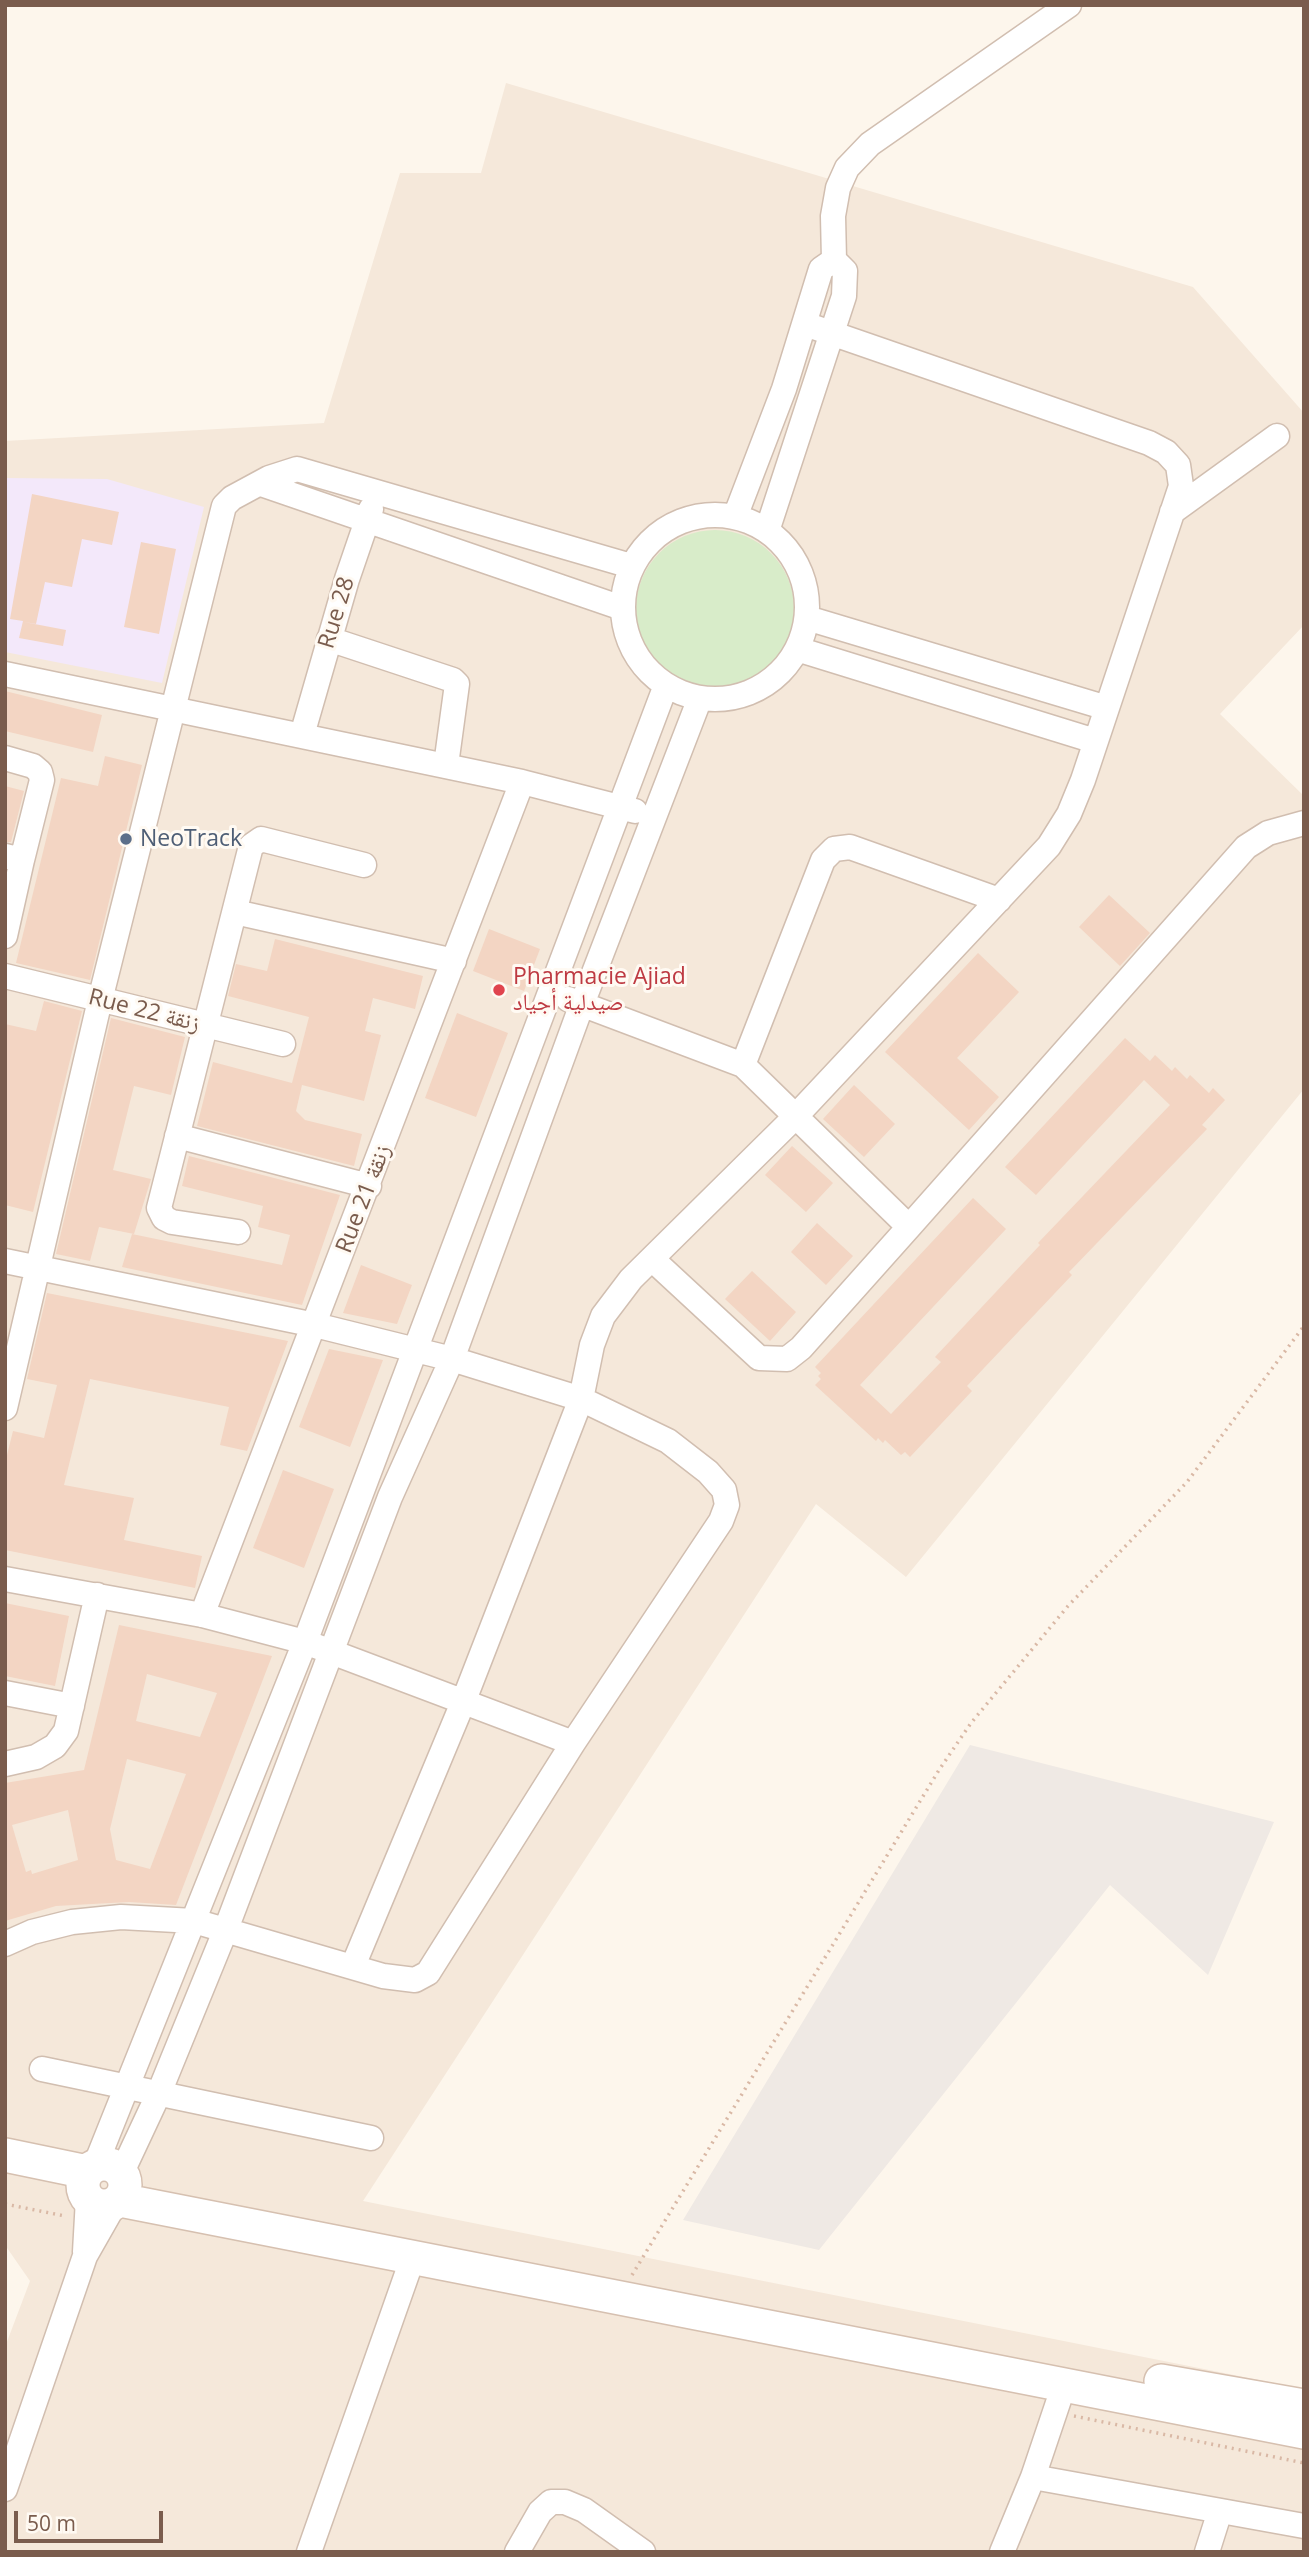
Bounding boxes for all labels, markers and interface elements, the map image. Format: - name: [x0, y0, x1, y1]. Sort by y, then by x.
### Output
- street label: Rue 28: [313, 574, 361, 652]
- place label: NeoTrack: [140, 825, 242, 853]
- marker: NeoTrack: [118, 831, 134, 847]
- place label: Pharmacie Ajiad صيدلية أجياد: [513, 963, 686, 1017]
- marker: Pharmacie Ajiad صيدلية أجياد: [491, 982, 507, 998]
- street label: Rue 22 زنقة: [85, 984, 203, 1038]
- street label: Rue 21 زنقة: [331, 1141, 397, 1257]
- scale bar: [18, 2498, 166, 2542]
- text: 50 m: [27, 2509, 76, 2537]

